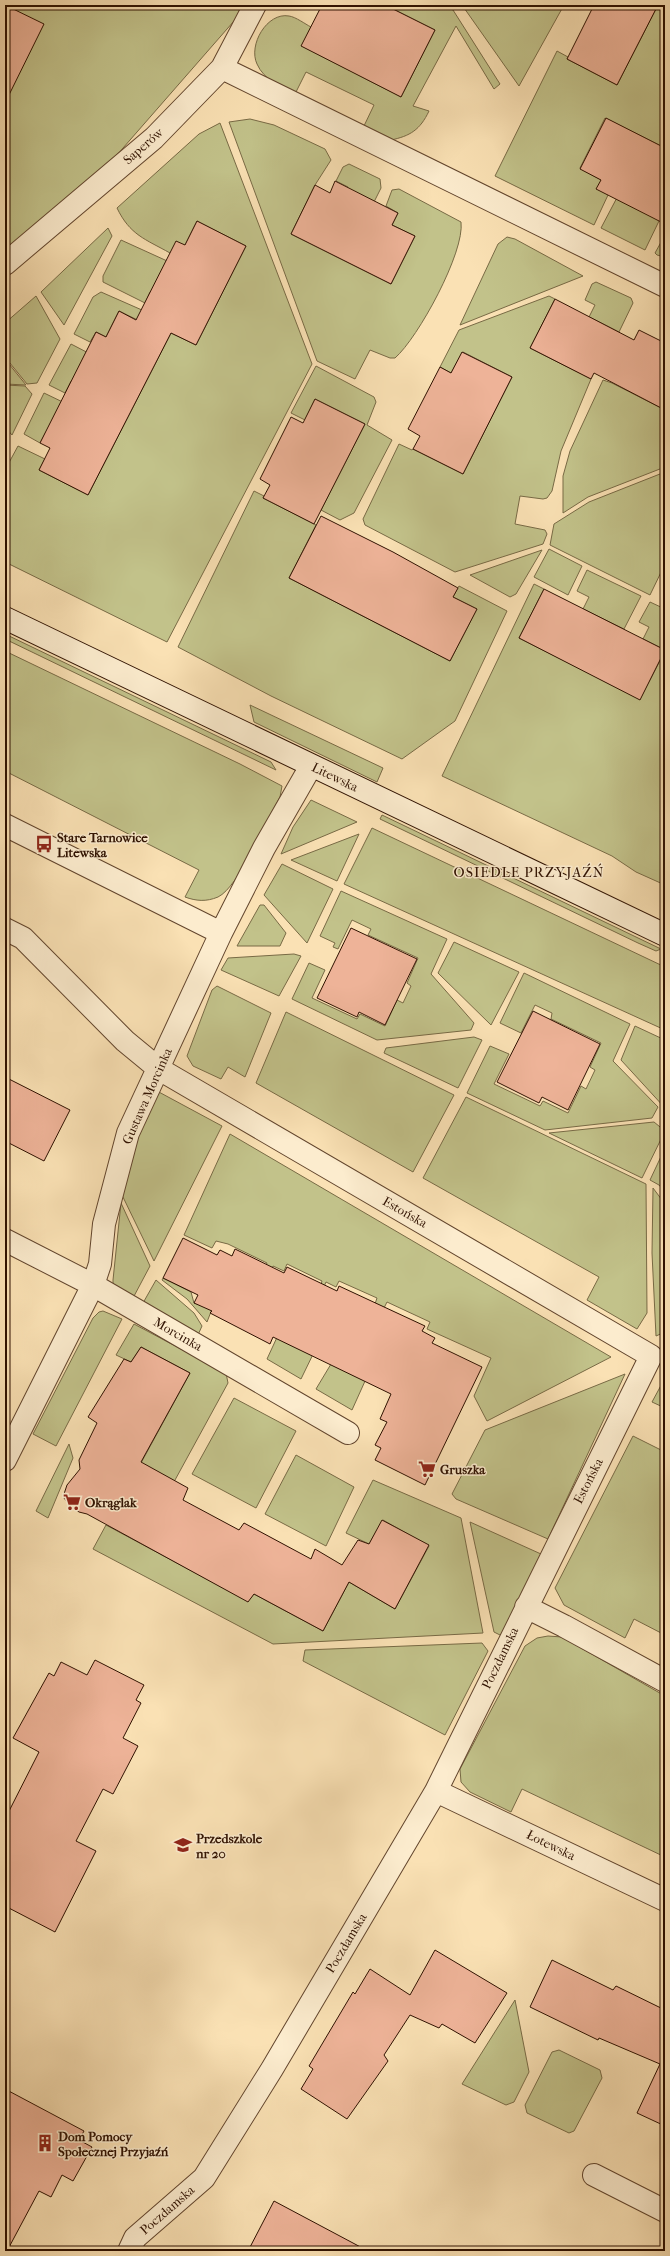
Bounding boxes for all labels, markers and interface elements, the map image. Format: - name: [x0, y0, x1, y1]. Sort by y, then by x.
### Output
- street label: Saperów: [120, 125, 166, 167]
- street label: Litewska: [309, 759, 362, 795]
- place label: Stare Tarnowice Litewska: [57, 830, 148, 860]
- bus stop icon: Stare Tarnowice Litewska: [34, 834, 54, 854]
- district label: OSIEDLE PRZYJAŹŃ: [454, 863, 604, 881]
- street label: Gustawa Morcinka: [119, 1045, 175, 1146]
- street label: Estońska: [380, 1193, 431, 1231]
- street label: Morcinka: [151, 1314, 206, 1354]
- street label: Estońska: [570, 1455, 606, 1506]
- supermarket icon: Gruszka: [417, 1459, 437, 1479]
- place label: Gruszka: [440, 1462, 486, 1477]
- supermarket icon: Okrąglak: [62, 1492, 82, 1512]
- place label: Okrąglak: [85, 1495, 138, 1511]
- street label: Poczdamska: [479, 1624, 522, 1691]
- street label: Łotewska: [524, 1827, 579, 1864]
- place label: Przedszkole nr 20: [195, 1831, 263, 1861]
- school or university icon: Przedszkole nr 20: [173, 1835, 193, 1855]
- street label: Poczdamska: [322, 1910, 370, 1976]
- place label: Dom Pomocy Społecznej Przyjaźń: [58, 2129, 169, 2160]
- building icon: Dom Pomocy Społecznej Przyjaźń: [35, 2133, 55, 2153]
- street label: Poczdamska: [137, 2182, 198, 2238]

